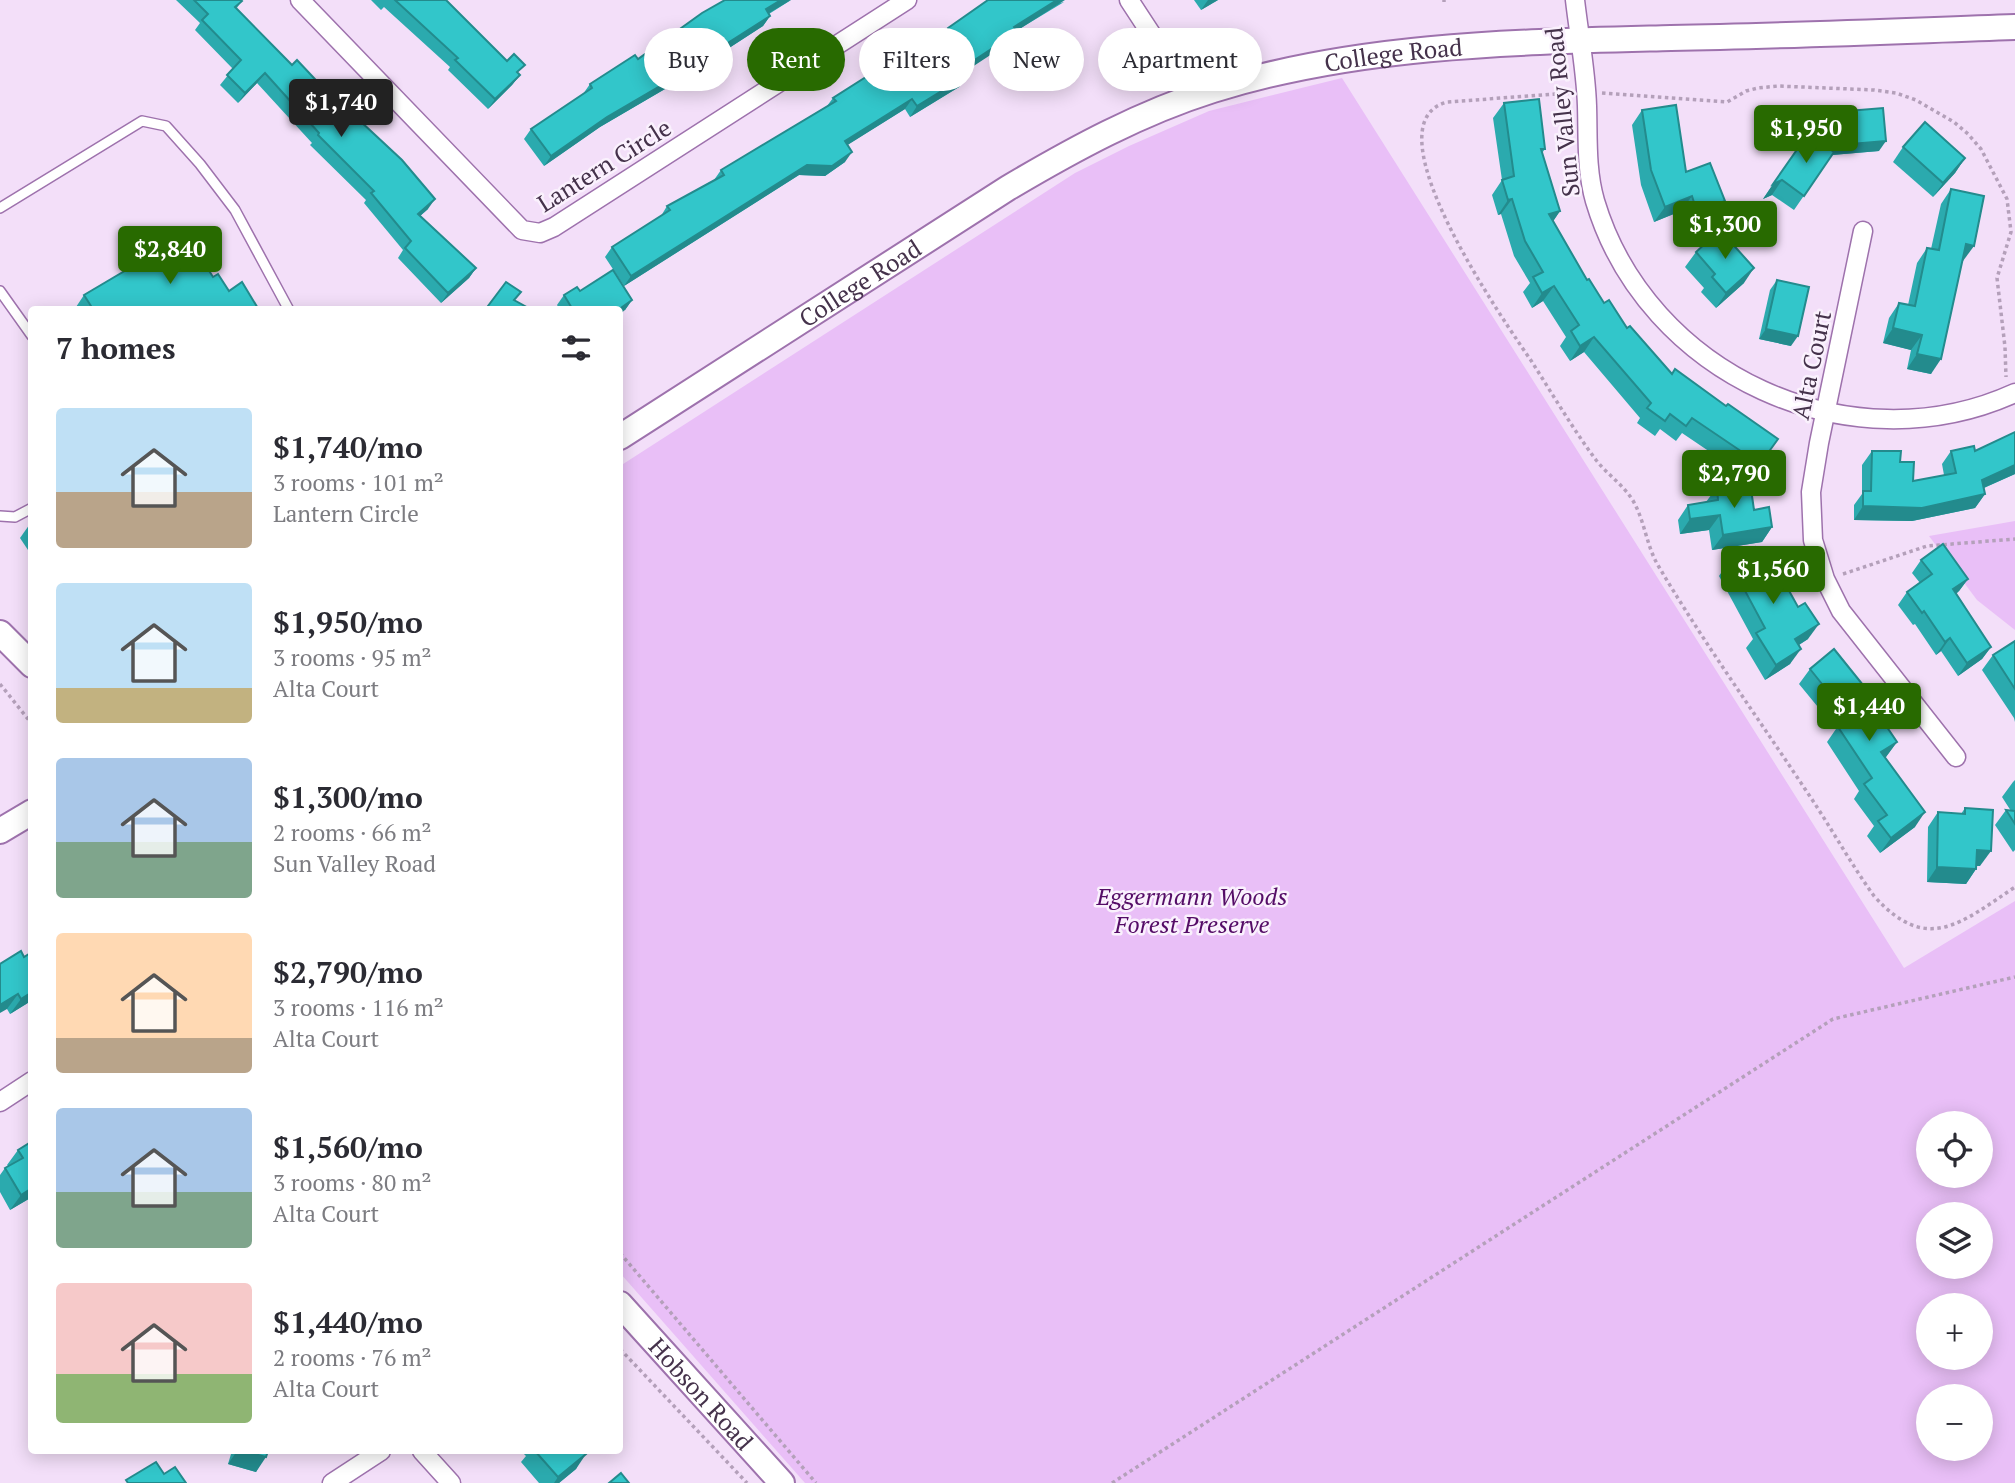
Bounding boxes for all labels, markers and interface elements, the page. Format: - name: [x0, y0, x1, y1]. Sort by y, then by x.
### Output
- street label: Sun Valley Road: [1537, 26, 1587, 198]
- chip: Buy: [644, 28, 733, 91]
- chip: Rent: [747, 28, 845, 91]
- chip: Filters: [859, 28, 975, 91]
- chip: New: [989, 28, 1084, 91]
- chip: Apartment: [1098, 28, 1262, 91]
- street label: College Road: [1322, 30, 1464, 79]
- pin: $1,740: [284, 80, 398, 139]
- text: $1,740: [305, 86, 377, 117]
- pin: $1,950: [1749, 106, 1863, 165]
- street label: Lantern Circle: [531, 111, 677, 219]
- text: $1,950: [1770, 112, 1842, 143]
- pin: $1,300: [1668, 202, 1782, 261]
- text: $1,300: [1689, 208, 1761, 239]
- pin: $2,840: [113, 226, 227, 286]
- street label: College Road: [793, 232, 927, 334]
- text: $2,840: [134, 233, 206, 264]
- street label: Alta Court: [1784, 308, 1838, 422]
- text: 7 homes: [56, 328, 175, 368]
- icon: filters: [557, 329, 595, 367]
- text: $1,740/mo: [273, 427, 423, 467]
- icon: home: [112, 436, 196, 520]
- pin: $2,790: [1677, 450, 1791, 510]
- text: $2,790: [1698, 457, 1770, 488]
- text: 3 rooms · 101 m²: [273, 467, 444, 498]
- text: Lantern Circle: [273, 498, 419, 529]
- pin: $1,560: [1716, 546, 1830, 606]
- text: $1,560: [1737, 553, 1809, 584]
- text: $1,950/mo: [273, 602, 423, 642]
- icon: home: [112, 611, 196, 695]
- text: 3 rooms · 95 m²: [273, 642, 432, 673]
- text: Alta Court: [273, 673, 379, 704]
- pin: $1,440: [1812, 684, 1926, 743]
- text: $1,440: [1833, 690, 1905, 721]
- text: $1,300/mo: [273, 777, 423, 817]
- icon: home: [112, 786, 196, 870]
- text: 2 rooms · 66 m²: [273, 817, 432, 848]
- text: Sun Valley Road: [273, 848, 436, 879]
- park label: Eggermann Woods Forest Preserve: [1096, 880, 1287, 940]
- text: $2,790/mo: [273, 952, 423, 992]
- icon: home: [112, 961, 196, 1045]
- text: 3 rooms · 116 m²: [273, 992, 444, 1023]
- text: Alta Court: [273, 1023, 379, 1054]
- map controls: [1916, 1111, 1993, 1461]
- button: locate: [1916, 1111, 1993, 1188]
- text: $1,560/mo: [273, 1127, 423, 1167]
- icon: home: [112, 1136, 196, 1220]
- text: 3 rooms · 80 m²: [273, 1167, 432, 1198]
- text: Alta Court: [273, 1198, 379, 1229]
- button: layers: [1916, 1202, 1993, 1279]
- button: +: [1916, 1293, 1993, 1370]
- text: $1,440/mo: [273, 1302, 423, 1342]
- icon: home: [112, 1311, 196, 1395]
- street label: Hobson Road: [642, 1331, 760, 1457]
- text: 2 rooms · 76 m²: [273, 1342, 432, 1373]
- text: Alta Court: [273, 1373, 379, 1404]
- button: −: [1916, 1384, 1993, 1461]

